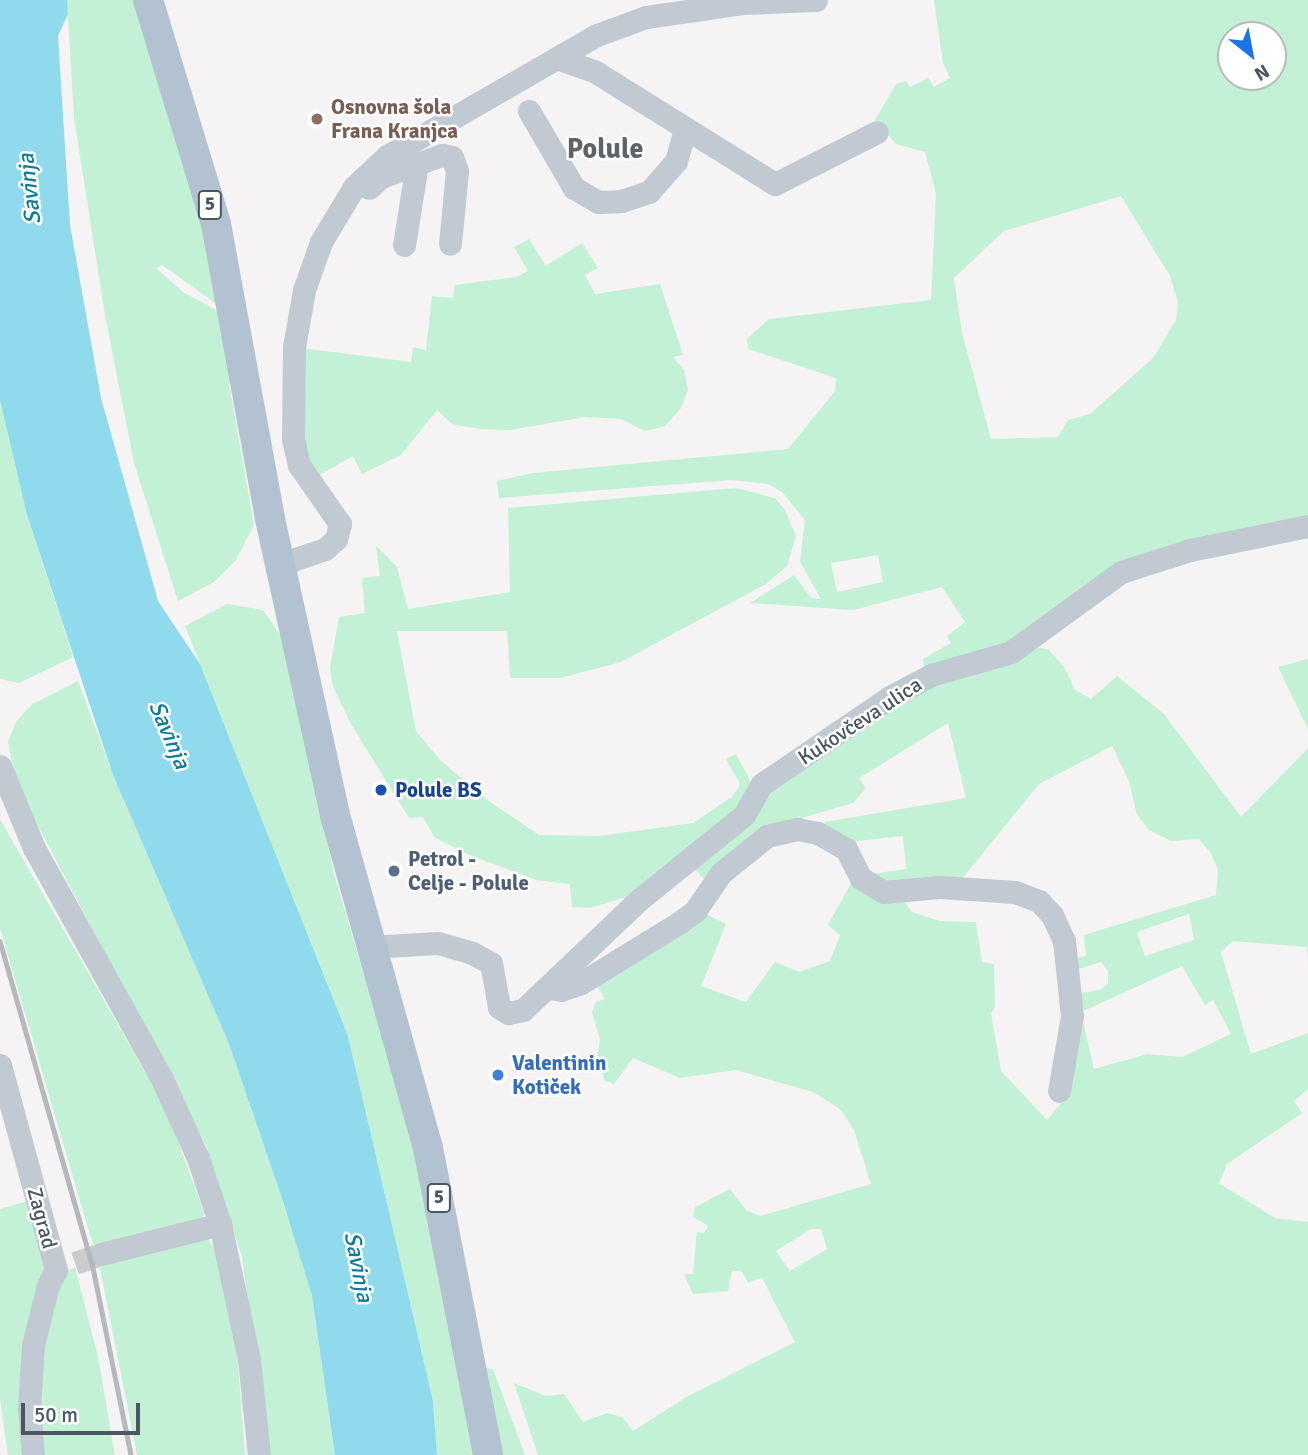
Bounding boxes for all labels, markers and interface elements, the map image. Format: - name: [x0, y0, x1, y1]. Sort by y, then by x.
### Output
- north arrow: [1217, 21, 1287, 91]
- text: N: [1250, 59, 1274, 86]
- place label: Osnovna šola Frana Kranjca: [331, 94, 458, 144]
- marker: Osnovna šola Frana Kranjca: [309, 111, 325, 127]
- district label: Polule: [567, 132, 643, 166]
- water label: Savinja: [13, 152, 47, 226]
- road number: 5: [198, 190, 222, 220]
- street label: Kukovčeva ulica: [793, 672, 927, 770]
- water label: Savinja: [142, 697, 196, 773]
- place label: Polule BS: [395, 777, 482, 803]
- marker: Polule BS: [373, 782, 389, 798]
- place label: Petrol - Celje - Polule: [408, 846, 529, 896]
- marker: Petrol - Celje - Polule: [386, 863, 402, 879]
- place label: Valentinin Kotiček: [512, 1050, 606, 1100]
- marker: Valentinin Kotiček: [490, 1067, 506, 1083]
- road number: 5: [427, 1182, 451, 1214]
- street label: Zagrad: [22, 1185, 62, 1251]
- water label: Savinja: [338, 1229, 378, 1305]
- scale bar: [24, 1388, 144, 1432]
- text: 50 m: [34, 1402, 78, 1428]

